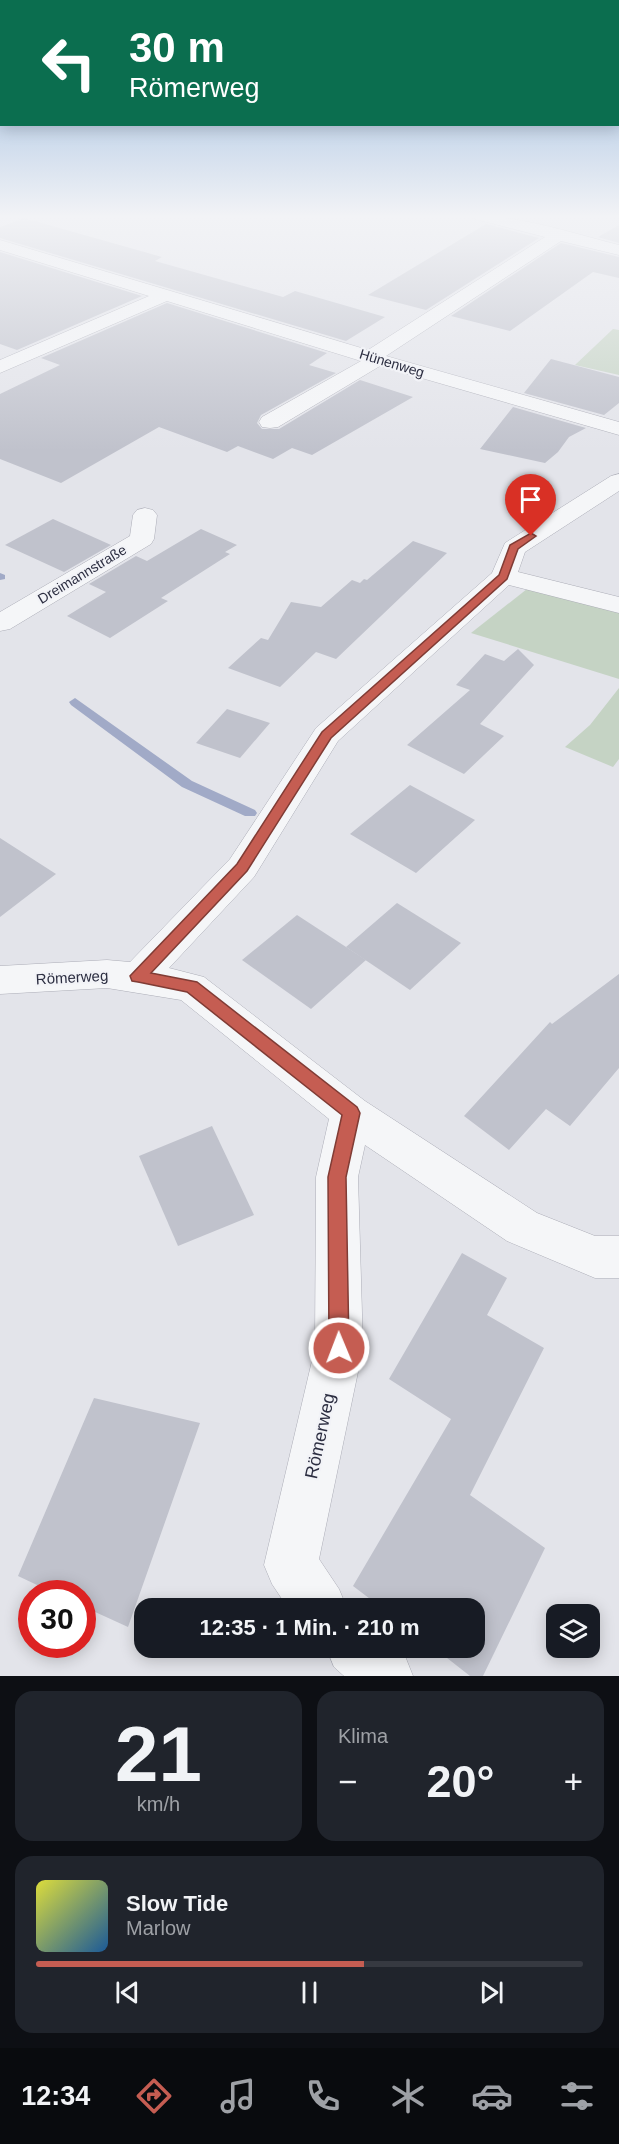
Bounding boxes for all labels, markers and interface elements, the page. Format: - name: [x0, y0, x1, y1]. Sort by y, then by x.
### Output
- icon: left: [30, 24, 108, 102]
- text: 30 m: [129, 24, 225, 71]
- text: Römerweg: [129, 73, 260, 103]
- street label: Hünenweg: [358, 346, 426, 380]
- pin: [505, 474, 556, 536]
- icon: arrive: [514, 483, 547, 516]
- street label: Dreimannstraße: [35, 541, 129, 607]
- street label: Römerweg: [35, 967, 109, 987]
- position arrow: [307, 1316, 371, 1380]
- street label: Römerweg: [301, 1391, 339, 1481]
- speed limit sign: 30: [18, 1580, 96, 1658]
- map controls: [546, 1604, 600, 1658]
- button: layers: [546, 1604, 600, 1658]
- text: 12:35 · 1 Min. · 210 m: [199, 1615, 420, 1640]
- text: 21: [115, 1710, 202, 1798]
- text: Klima: [338, 1725, 388, 1747]
- text: 20°: [426, 1756, 495, 1807]
- text: −: [338, 1763, 357, 1800]
- text: +: [564, 1763, 583, 1800]
- text: km/h: [137, 1793, 180, 1815]
- text: Slow Tide: [126, 1891, 228, 1916]
- text: Marlow: [126, 1917, 190, 1939]
- icon: previous: [111, 1976, 144, 2009]
- icon: pause: [293, 1976, 326, 2009]
- icon: next: [475, 1976, 508, 2009]
- icon: directions: [133, 2075, 175, 2117]
- icon: music: [217, 2075, 259, 2117]
- icon: phone: [302, 2075, 344, 2117]
- icon: climate: [387, 2075, 429, 2117]
- icon: car: [471, 2075, 513, 2117]
- icon: filters: [556, 2075, 598, 2117]
- text: 12:34: [21, 2081, 90, 2111]

